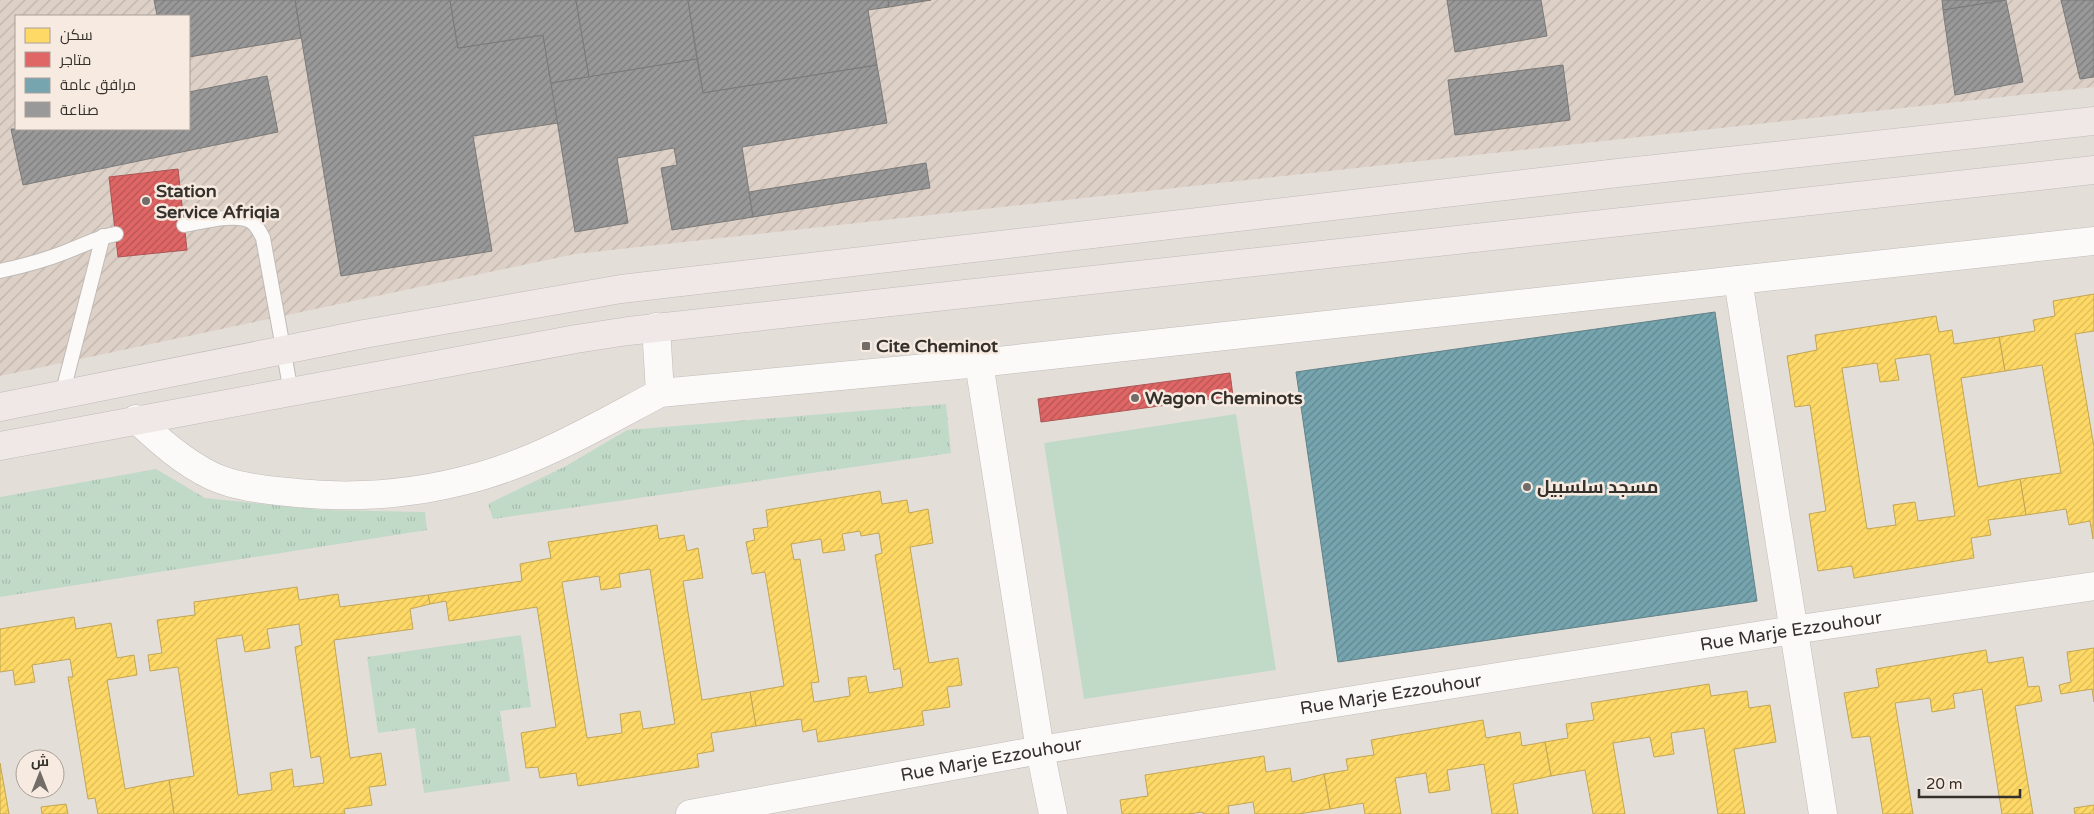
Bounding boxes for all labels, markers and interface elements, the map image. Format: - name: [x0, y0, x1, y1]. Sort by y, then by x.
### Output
- legend: [15, 15, 190, 130]
- text: سكن: [60, 26, 93, 45]
- text: متاجر: [59, 51, 91, 69]
- text: مرافق عامة: [60, 76, 136, 95]
- text: صناعة: [60, 101, 99, 119]
- place label: Station Service Afriqia: [156, 180, 280, 223]
- marker: Station Service Afriqia: [140, 195, 152, 207]
- place label: Cite Cheminot: [876, 335, 998, 357]
- marker: Cite Cheminot: [860, 340, 872, 352]
- place label: Wagon Cheminots: [1145, 387, 1303, 409]
- marker: Wagon Cheminots: [1129, 392, 1141, 404]
- place label: مسجد سلسبيل: [1537, 476, 1658, 498]
- marker: مسجد سلسبيل: [1521, 481, 1533, 493]
- street label: Rue Marje Ezzouhour: [1698, 606, 1883, 656]
- street label: Rue Marje Ezzouhour: [1298, 669, 1483, 719]
- street label: Rue Marje Ezzouhour: [899, 733, 1083, 786]
- north arrow: [15, 749, 65, 799]
- text: ش: [31, 753, 49, 770]
- scale bar: [1919, 766, 2020, 798]
- text: 20 m: [1926, 775, 1963, 793]

